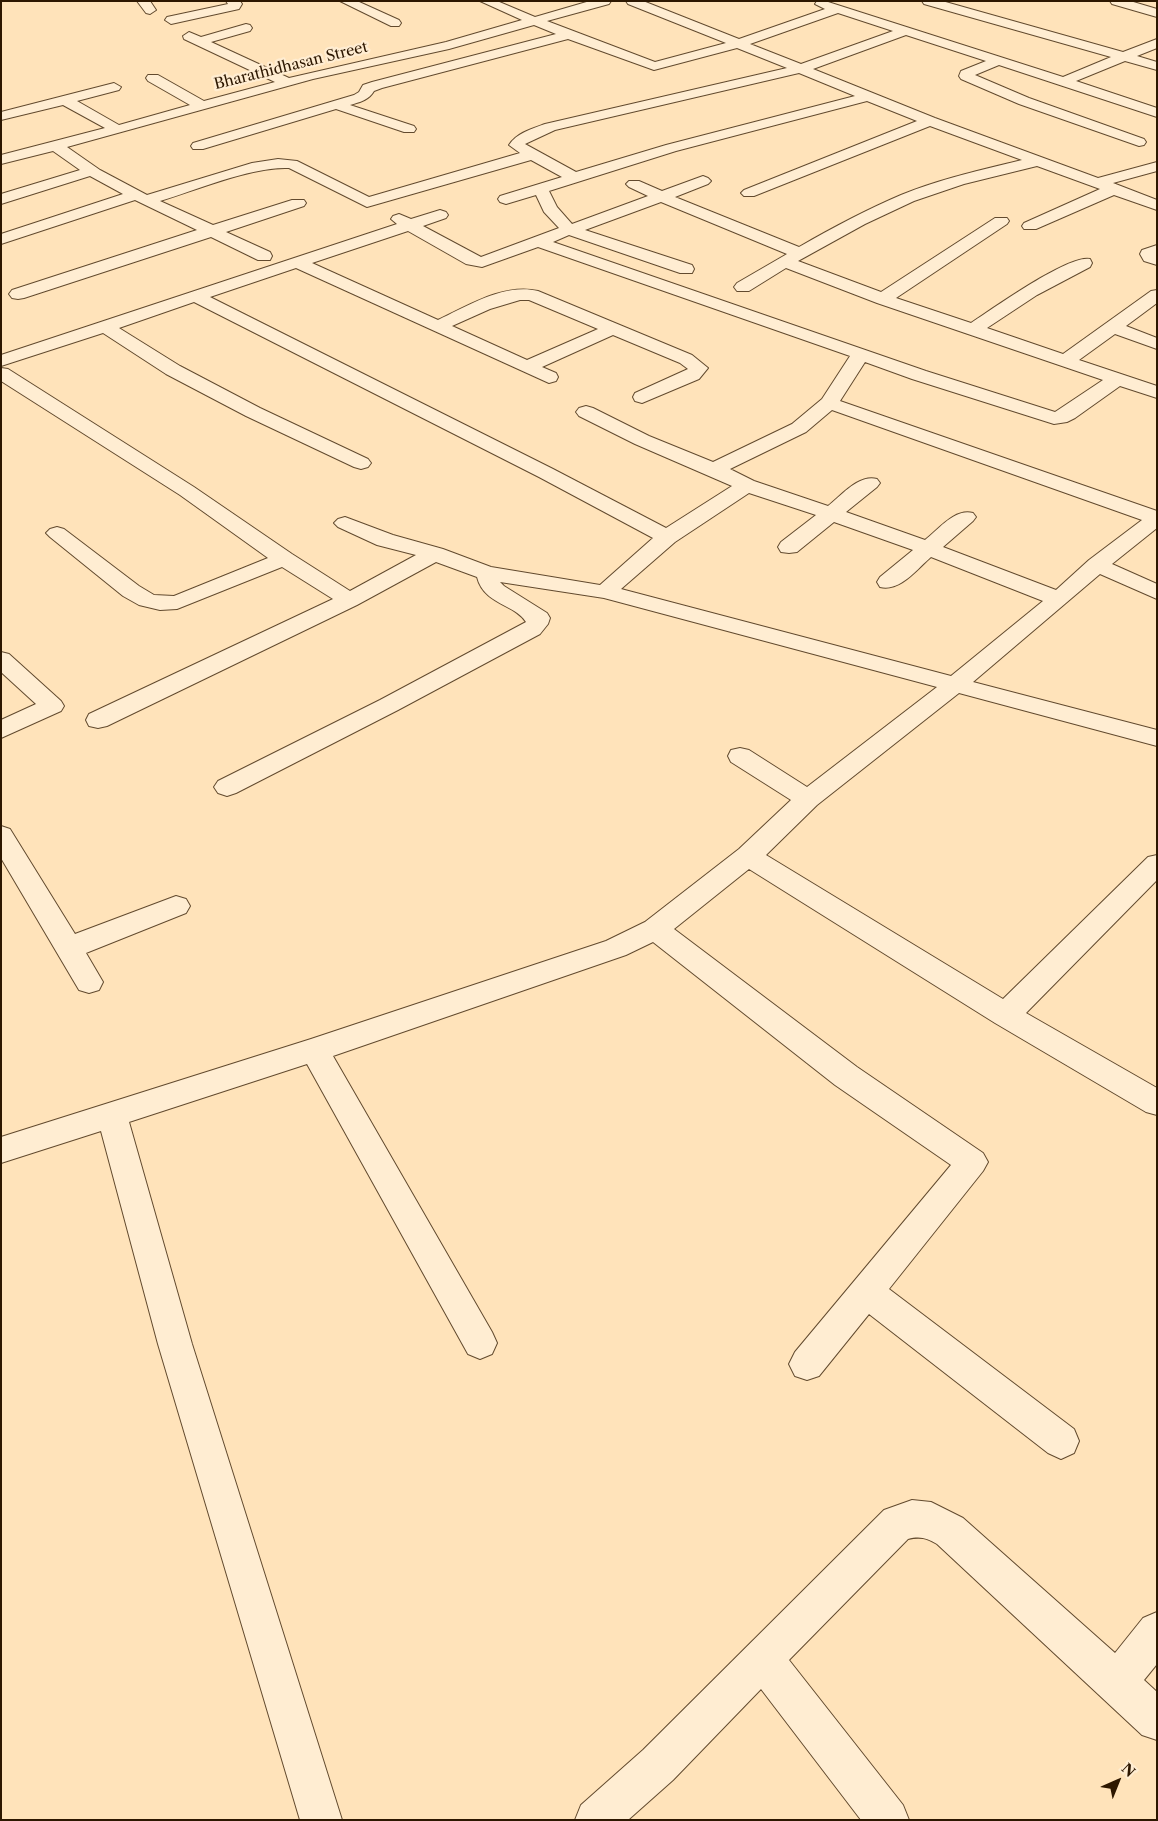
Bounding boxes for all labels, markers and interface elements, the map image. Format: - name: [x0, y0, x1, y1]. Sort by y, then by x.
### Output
- street label: Bharathidhasan Street: [212, 38, 370, 94]
- north arrow: [1093, 1756, 1143, 1806]
- text: N: [1118, 1760, 1139, 1781]

